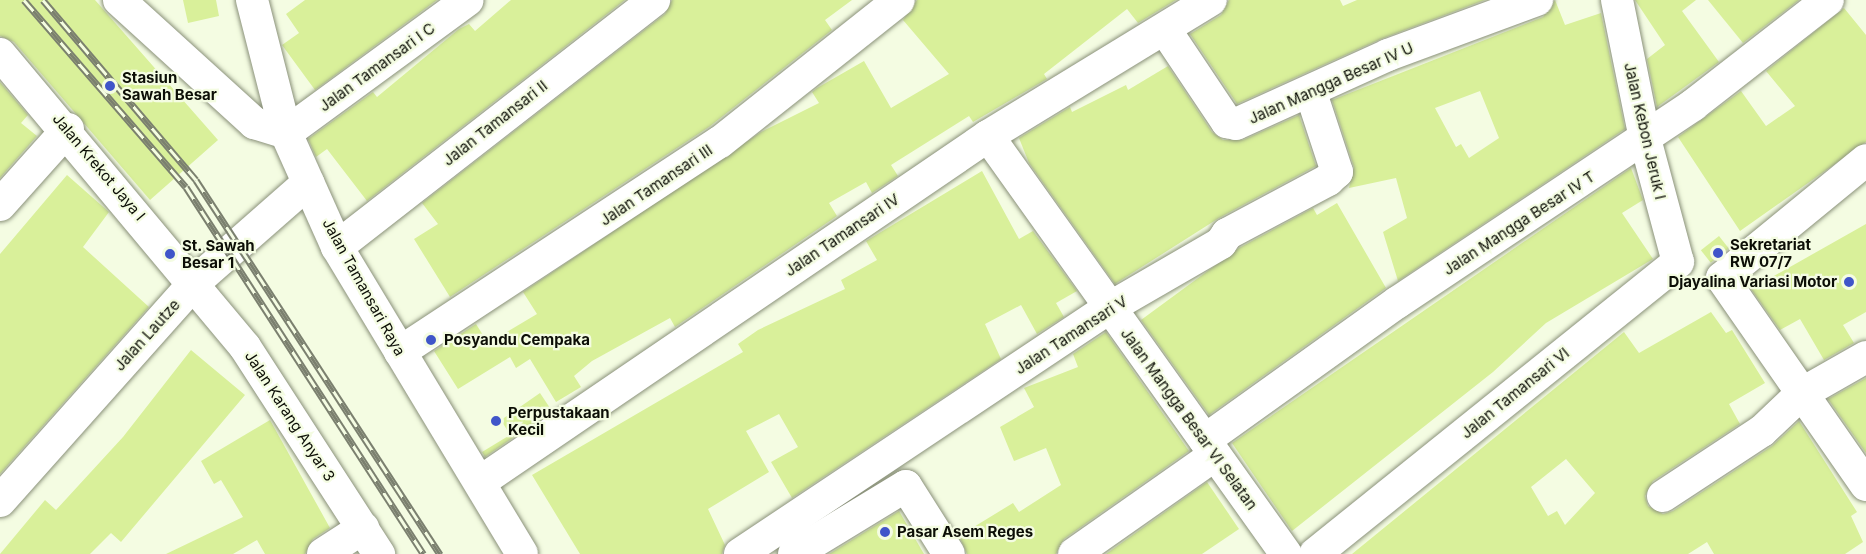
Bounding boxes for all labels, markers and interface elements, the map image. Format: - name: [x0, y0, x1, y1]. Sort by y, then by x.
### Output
- street label: Jalan Tamansari I C: [316, 19, 438, 115]
- street label: Jalan Mangga Besar IV U: [1246, 38, 1416, 128]
- street label: Jalan Kebon Jeruk I: [1620, 61, 1670, 201]
- place label: Stasiun Sawah Besar: [122, 68, 217, 103]
- street label: Jalan Tamansari II: [439, 77, 551, 169]
- marker: Stasiun Sawah Besar: [103, 79, 117, 93]
- street label: Jalan Krekot Jaya I: [49, 110, 149, 224]
- street label: Jalan Tamansari III: [596, 141, 716, 229]
- street label: Jalan Mangga Besar IV T: [1440, 167, 1598, 279]
- street label: Jalan Tamansari IV: [781, 190, 903, 280]
- street label: Jalan Tamansari Raya: [319, 215, 409, 359]
- place label: Sekretariat RW 07/7: [1730, 235, 1811, 270]
- place label: St. Sawah Besar 1: [182, 236, 255, 271]
- marker: Sekretariat RW 07/7: [1711, 246, 1725, 260]
- marker: St. Sawah Besar 1: [163, 247, 177, 261]
- place label: Djayalina Variasi Motor: [1668, 273, 1837, 291]
- marker: Djayalina Variasi Motor: [1842, 275, 1856, 289]
- street label: Jalan Tamansari V: [1012, 292, 1130, 378]
- street label: Jalan Lautze: [110, 296, 184, 374]
- street label: Jalan Mangga Besar VI Selatan: [1117, 325, 1261, 513]
- marker: Posyandu Cempaka: [422, 331, 440, 349]
- place label: Posyandu Cempaka: [444, 331, 590, 349]
- street label: Jalan Tamansari VI: [1457, 344, 1573, 442]
- street label: Jalan Karang Anyar 3: [241, 347, 339, 485]
- place label: Perpustakaan Kecil: [508, 403, 610, 438]
- marker: Perpustakaan Kecil: [489, 414, 503, 428]
- place label: Pasar Asem Reges: [897, 523, 1033, 541]
- marker: Pasar Asem Reges: [878, 525, 892, 539]

